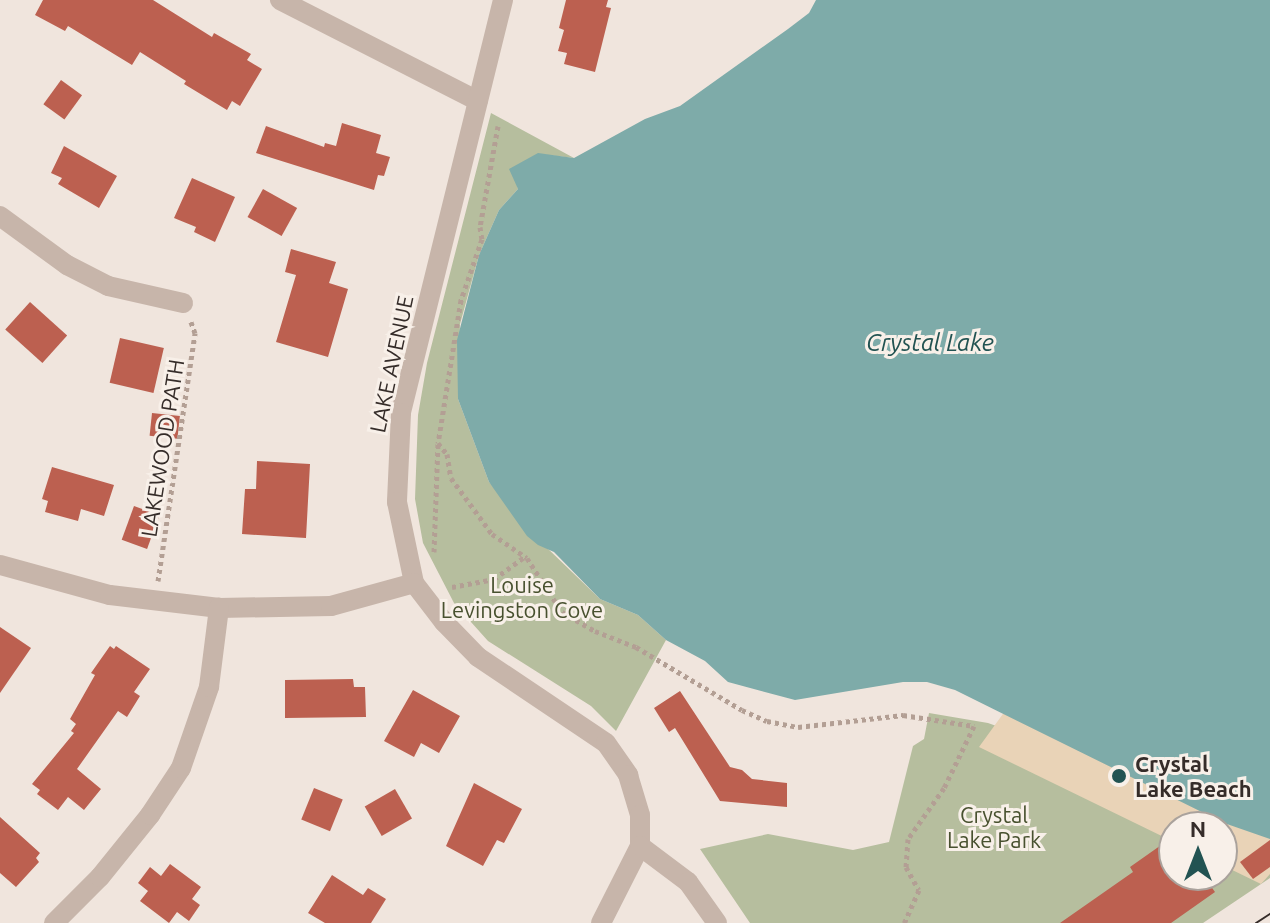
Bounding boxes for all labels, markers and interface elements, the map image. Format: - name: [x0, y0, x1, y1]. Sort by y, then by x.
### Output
- street label: LAKE AVENUE: [364, 293, 418, 435]
- water label: Crystal Lake: [866, 329, 994, 357]
- street label: LAKEWOOD PATH: [135, 357, 189, 539]
- park label: Louise Levingston Cove: [441, 571, 603, 622]
- place label: Crystal Lake Beach: [1135, 750, 1252, 802]
- marker: Crystal Lake Beach: [1110, 767, 1128, 785]
- park label: Crystal Lake Park: [947, 801, 1041, 852]
- north arrow: [1158, 811, 1238, 891]
- text: N: [1190, 816, 1206, 841]

